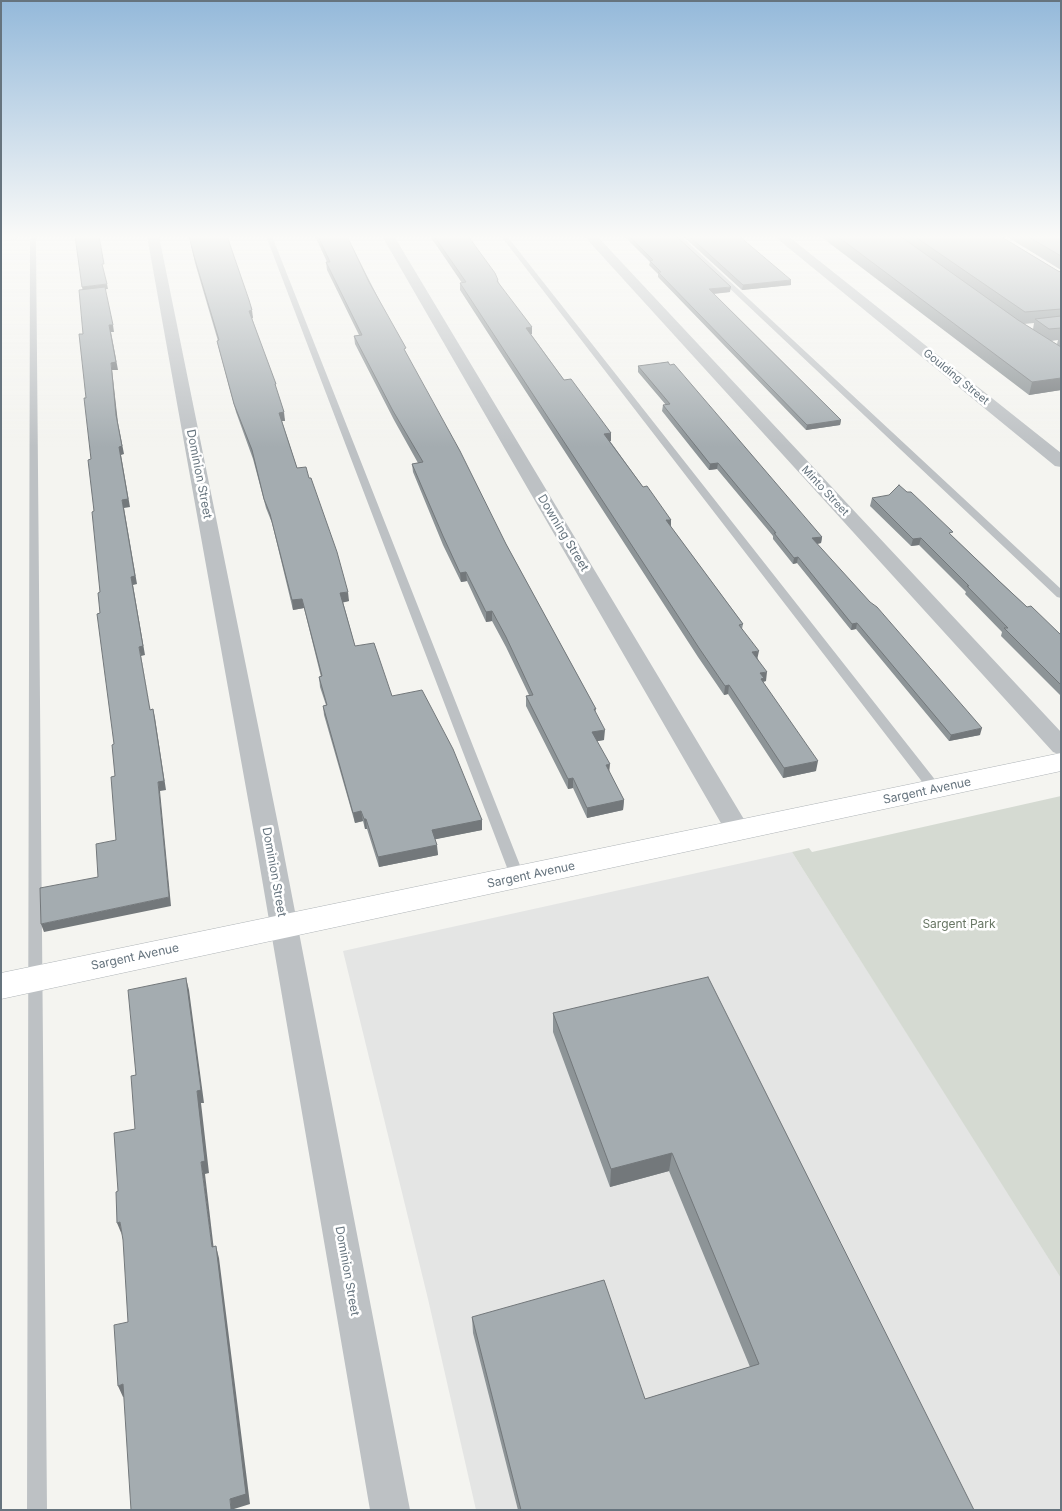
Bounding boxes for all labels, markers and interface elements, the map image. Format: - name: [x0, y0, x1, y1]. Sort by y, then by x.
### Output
- street label: Goulding Street: [920, 346, 992, 408]
- street label: Dominion Street: [183, 428, 215, 520]
- street label: Minto Street: [799, 463, 851, 519]
- street label: Downing Street: [534, 492, 592, 574]
- street label: Sargent Avenue: [882, 775, 972, 807]
- street label: Dominion Street: [259, 826, 289, 918]
- street label: Sargent Avenue: [486, 859, 576, 891]
- park label: Sargent Park: [922, 917, 996, 931]
- street label: Sargent Avenue: [90, 941, 180, 973]
- street label: Dominion Street: [332, 1225, 362, 1317]

